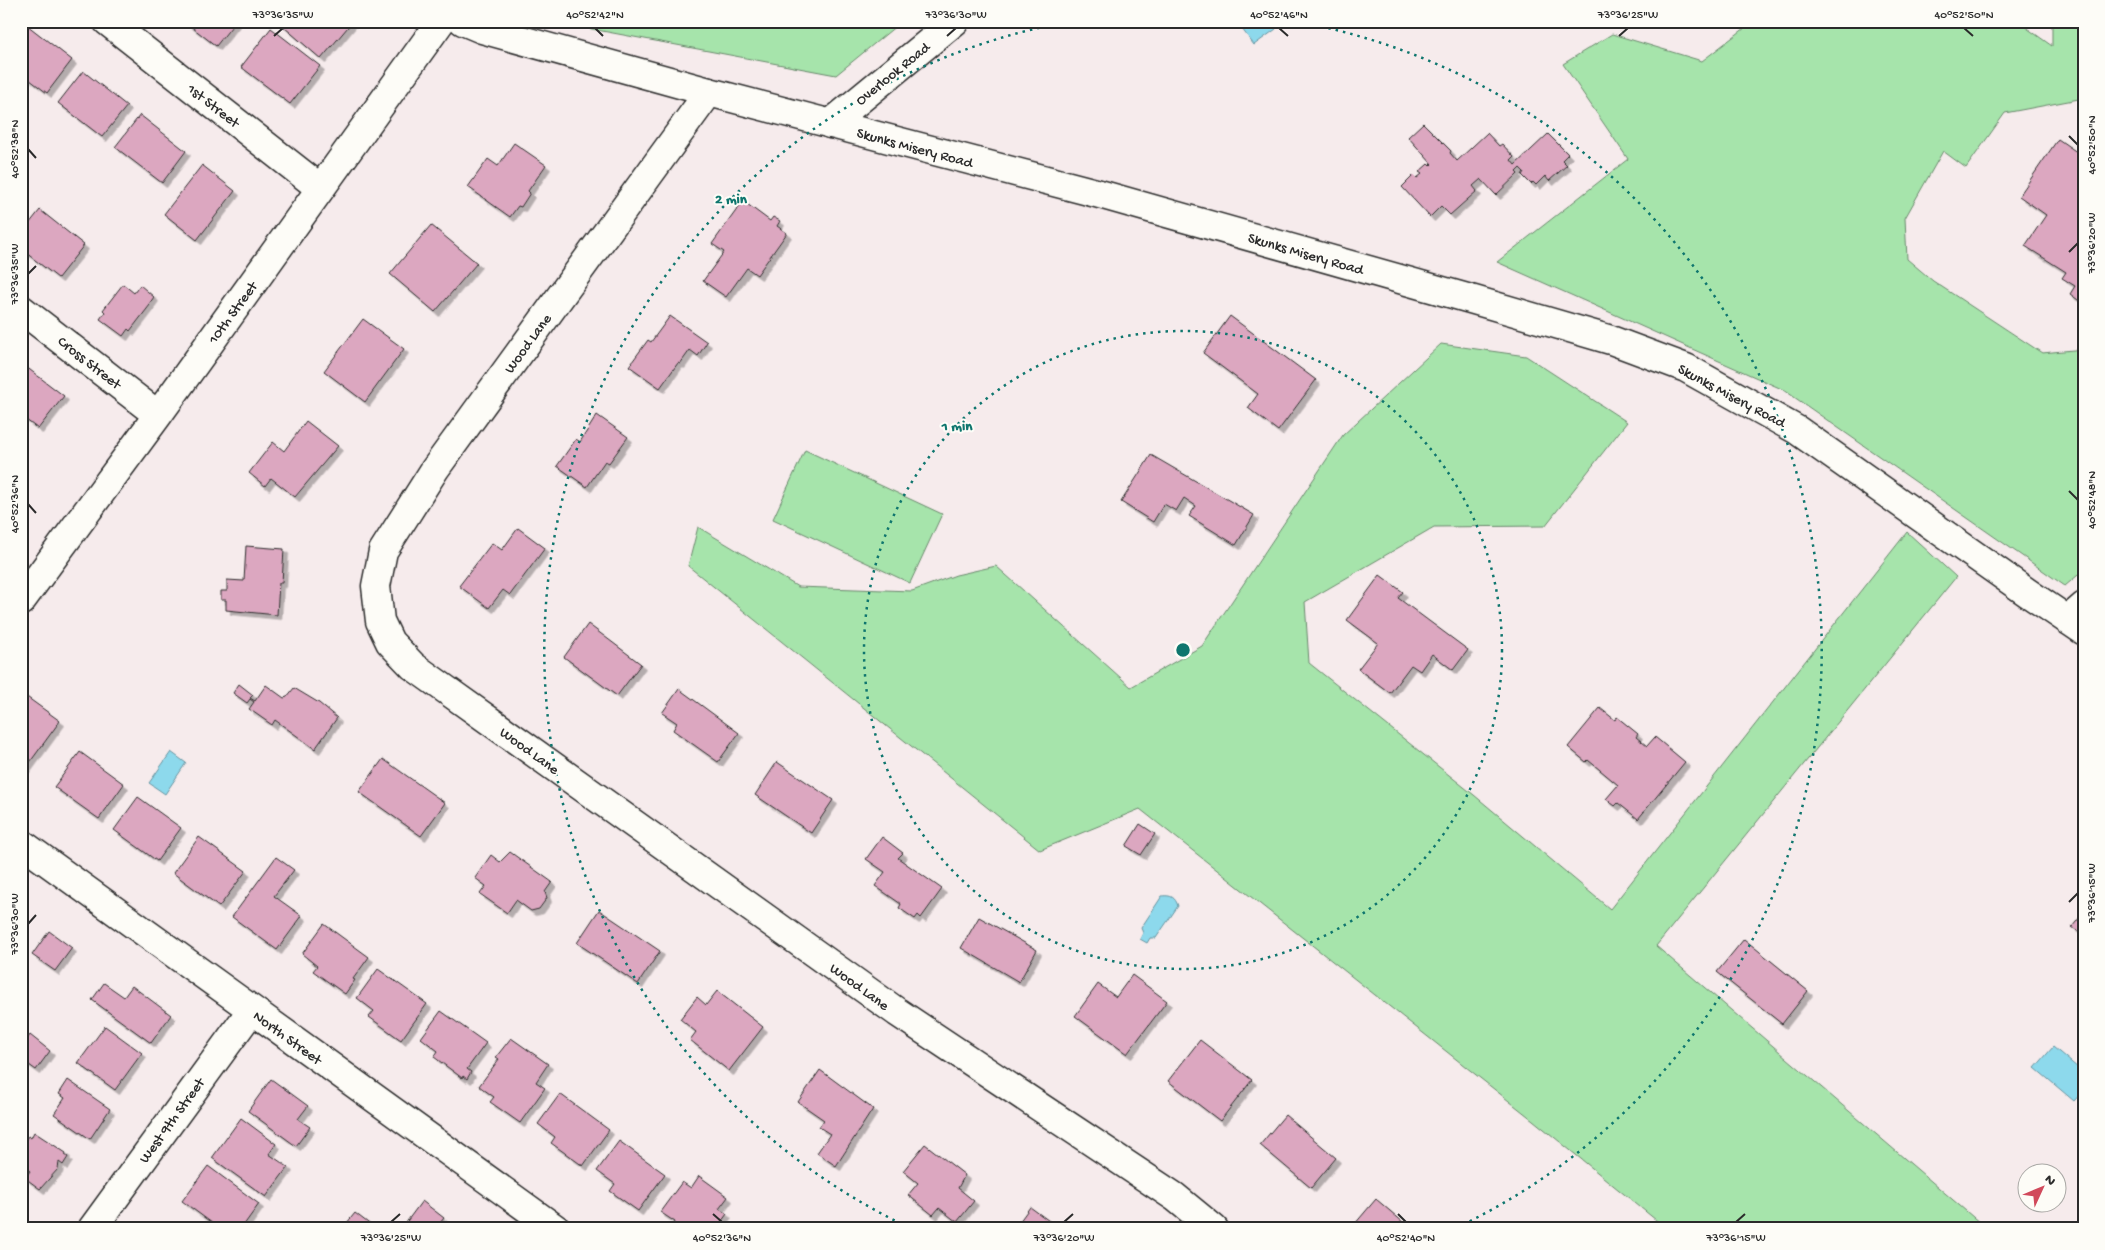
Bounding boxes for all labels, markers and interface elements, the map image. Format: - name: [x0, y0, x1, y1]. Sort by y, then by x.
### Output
- text: 73°36'35"W: [252, 9, 313, 23]
- text: 40°52'42"N: [566, 9, 624, 23]
- text: 73°36'30"W: [924, 9, 987, 23]
- text: 40°52'46"N: [1250, 9, 1308, 23]
- text: 73°36'25"W: [1597, 9, 1658, 23]
- text: 40°52'50"N: [1934, 9, 1994, 23]
- street label: Overlook Road: [852, 38, 935, 110]
- street label: 1st Street: [182, 80, 244, 134]
- text: 40°52'50"N: [2086, 115, 2100, 175]
- text: 40°52'38"N: [9, 119, 23, 178]
- street label: Skunks Misery Road: [854, 125, 976, 173]
- text: 2 min: [715, 191, 748, 209]
- text: 73°36'20"W: [2086, 212, 2100, 275]
- street label: Skunks Misery Road: [1246, 230, 1367, 280]
- text: 73°36'35"W: [9, 244, 23, 305]
- street label: 10th Street: [204, 277, 263, 349]
- street label: Wood Lane: [501, 311, 556, 378]
- street label: Cross Street: [53, 333, 126, 395]
- street label: Skunks Misery Road: [1674, 361, 1789, 433]
- text: 1 min: [941, 418, 973, 436]
- text: 40°52'48"N: [2086, 471, 2100, 529]
- text: 40°52'36"N: [9, 475, 23, 533]
- centre of rings: [1174, 641, 1192, 659]
- street label: Wood Lane: [495, 724, 562, 779]
- text: 73°36'15"W: [2086, 863, 2100, 924]
- text: 73°36'30"W: [9, 893, 23, 956]
- street label: Wood Lane: [825, 960, 892, 1015]
- street label: North Street: [249, 1008, 326, 1071]
- street label: West 9th Street: [136, 1074, 211, 1167]
- north arrow: [2018, 1162, 2068, 1212]
- text: N: [2040, 1172, 2059, 1190]
- text: 73°36'25"W: [360, 1232, 421, 1246]
- text: 40°52'36"N: [693, 1232, 751, 1246]
- text: 73°36'20"W: [1032, 1232, 1095, 1246]
- text: 40°52'40"N: [1377, 1232, 1435, 1246]
- text: 73°36'15"W: [1705, 1232, 1766, 1246]

